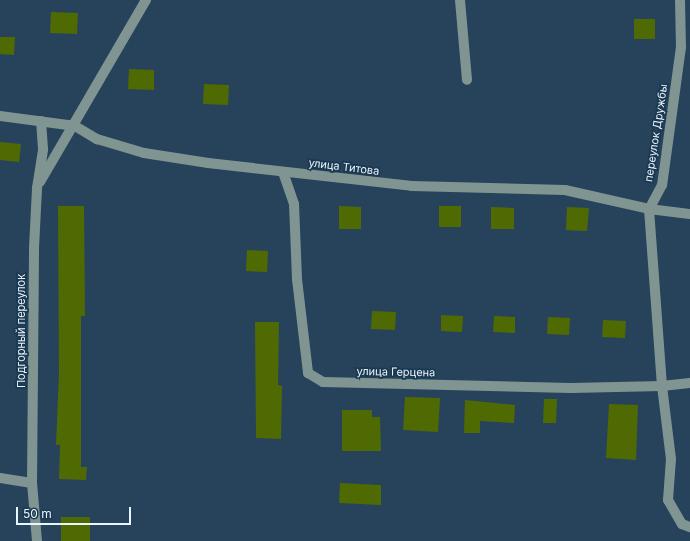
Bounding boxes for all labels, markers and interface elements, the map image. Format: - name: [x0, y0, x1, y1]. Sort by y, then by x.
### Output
- street label: переулок Дружбы: [642, 83, 670, 183]
- street label: улица Титова: [308, 156, 380, 178]
- street label: Подгорный переулок: [14, 274, 28, 388]
- street label: улица Герцена: [357, 365, 435, 379]
- scale bar: [18, 499, 133, 525]
- text: 50 m: [23, 506, 52, 521]

